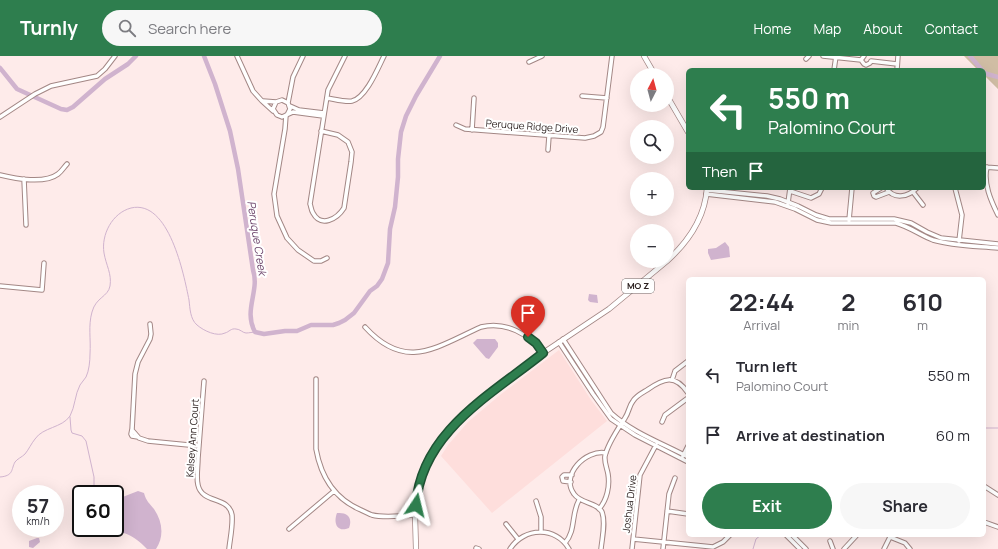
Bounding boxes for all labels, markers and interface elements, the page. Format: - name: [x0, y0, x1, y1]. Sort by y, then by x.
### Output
- search box: [102, 10, 382, 46]
- text: Turnly: [20, 15, 78, 41]
- icon: search: [116, 17, 138, 39]
- text: Search here: [148, 18, 231, 39]
- text: Home: [754, 19, 791, 38]
- text: Map: [813, 19, 841, 38]
- text: About: [863, 19, 903, 38]
- text: Contact: [925, 19, 978, 38]
- north arrow: [630, 68, 674, 112]
- map controls: [630, 68, 674, 268]
- text: 550 m: [768, 79, 850, 117]
- icon: left: [702, 84, 754, 136]
- text: Palomino Court: [768, 115, 896, 139]
- street label: Peruque Ridge Drive: [485, 116, 579, 136]
- button: search: [630, 120, 674, 164]
- icon: arrive: [745, 160, 767, 182]
- text: Then: [702, 161, 737, 182]
- button: +: [630, 172, 674, 216]
- water label: Peruque Creek: [244, 200, 271, 278]
- button: −: [630, 224, 674, 268]
- road number: MO Z: [622, 279, 654, 293]
- text: 22:44: [729, 285, 795, 318]
- text: 2: [841, 285, 856, 318]
- text: 610: [902, 285, 943, 318]
- pin: [511, 296, 545, 337]
- icon: arrive: [517, 302, 539, 324]
- text: Arrival: [743, 316, 780, 334]
- text: min: [838, 316, 859, 334]
- text: m: [917, 316, 928, 334]
- text: Turn left: [736, 356, 798, 377]
- icon: left: [702, 364, 724, 386]
- text: 550 m: [928, 365, 970, 386]
- text: Palomino Court: [736, 377, 828, 395]
- street label: Kelsey Ann Court: [182, 398, 202, 478]
- icon: arrive: [702, 424, 724, 446]
- text: Arrive at destination: [736, 425, 885, 446]
- text: 60 m: [936, 425, 970, 446]
- street label: Joshua Drive: [618, 474, 640, 534]
- button: Exit: [702, 483, 832, 529]
- button: Share: [840, 483, 970, 529]
- position arrow: [395, 484, 437, 526]
- speed limit sign: 60: [72, 485, 124, 537]
- text: 57: [27, 492, 49, 519]
- text: km/h: [26, 514, 50, 528]

